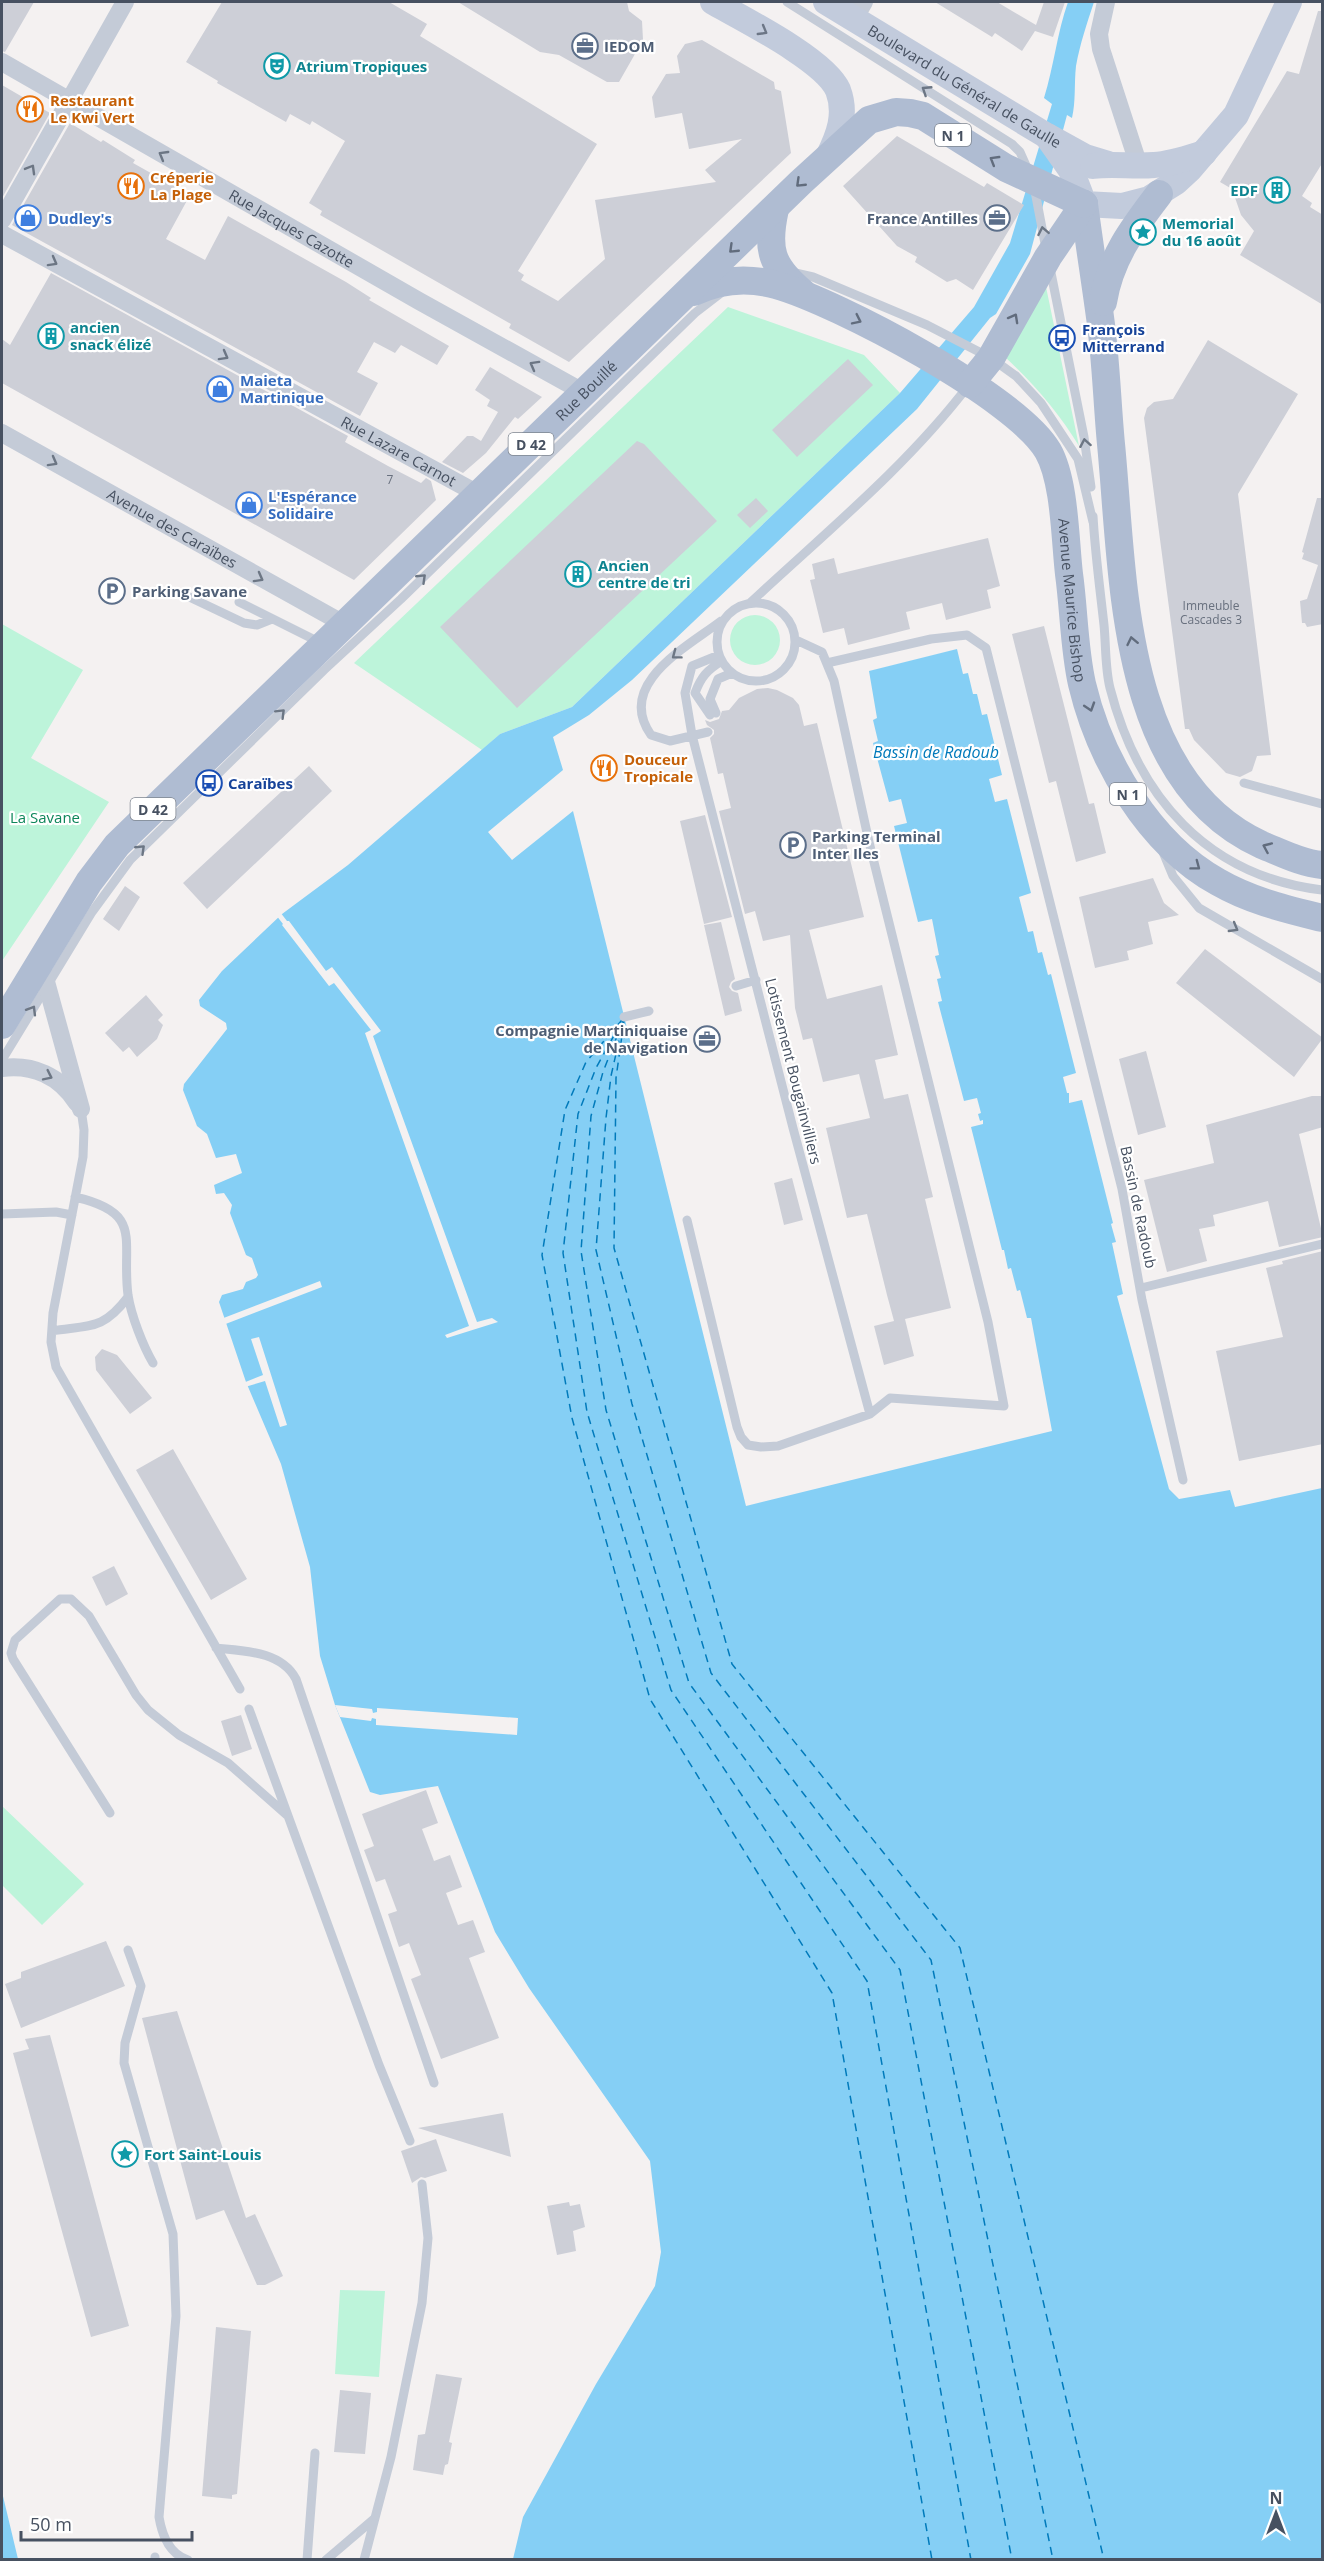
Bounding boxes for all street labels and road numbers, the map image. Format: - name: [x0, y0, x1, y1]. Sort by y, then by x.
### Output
- street label: Boulevard du Général de Gaulle: [864, 20, 1065, 152]
- road number: N 1: [935, 124, 971, 146]
- street label: Rue Jacques Cazotte: [226, 184, 358, 272]
- street label: Rue Bouillé: [551, 356, 621, 425]
- street label: Rue Lazare Carnot: [338, 411, 460, 490]
- road number: D 42: [508, 433, 554, 455]
- street label: Avenue des Caraïbes: [104, 484, 241, 572]
- street label: Avenue Maurice Bishop: [1054, 517, 1091, 684]
- road number: N 1: [1110, 783, 1146, 805]
- road number: D 42: [130, 798, 176, 820]
- street label: Lotissement Bougainvilliers: [761, 976, 827, 1166]
- street label: Bassin de Radoub: [1116, 1144, 1162, 1270]

